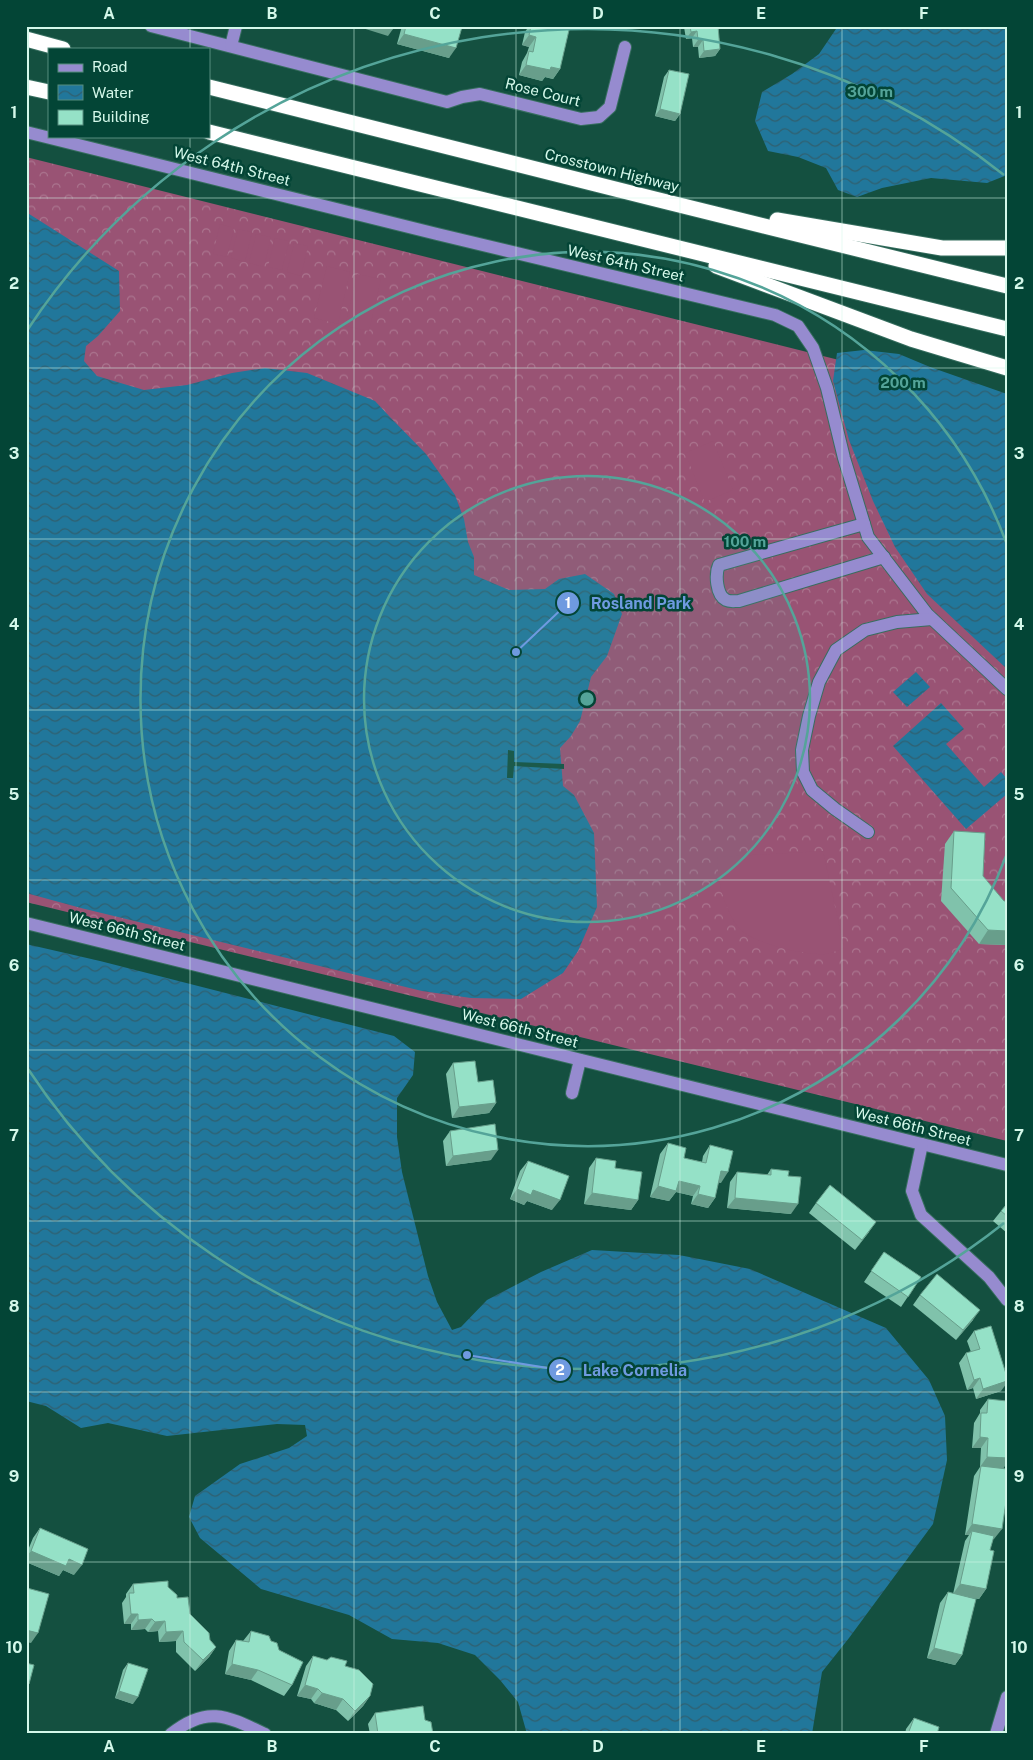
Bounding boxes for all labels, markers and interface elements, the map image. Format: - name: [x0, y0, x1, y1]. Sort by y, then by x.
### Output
- text: A: [103, 4, 115, 23]
- text: B: [267, 4, 278, 23]
- text: C: [429, 4, 441, 23]
- text: D: [592, 4, 604, 23]
- text: E: [756, 4, 766, 23]
- text: F: [919, 4, 929, 23]
- legend: [48, 48, 210, 138]
- text: Road: [92, 58, 128, 75]
- street label: Rose Court: [504, 74, 583, 110]
- text: 300 m: [847, 83, 893, 100]
- text: Water: [92, 84, 134, 101]
- text: 1: [11, 103, 17, 122]
- text: 1: [1016, 103, 1022, 122]
- text: Building: [92, 108, 150, 125]
- street label: West 64th Street: [172, 143, 292, 189]
- street label: Crosstown Highway: [543, 145, 681, 195]
- street label: West 64th Street: [566, 241, 686, 285]
- text: 2: [9, 274, 19, 293]
- text: 2: [1014, 274, 1024, 293]
- text: 200 m: [880, 374, 926, 391]
- text: 3: [9, 444, 19, 463]
- text: 3: [1014, 444, 1024, 463]
- text: 100 m: [724, 533, 766, 550]
- callout: Rosland Park: [556, 588, 701, 619]
- text: 1: [565, 594, 571, 611]
- text: Rosland Park: [591, 594, 691, 613]
- text: 4: [9, 615, 20, 634]
- text: 4: [1014, 615, 1025, 634]
- centre of rings: [578, 690, 596, 708]
- text: 5: [9, 785, 20, 804]
- text: 5: [1014, 785, 1025, 804]
- street label: West 66th Street: [67, 908, 187, 954]
- text: 6: [9, 956, 19, 975]
- text: 6: [1014, 956, 1024, 975]
- street label: West 66th Street: [460, 1005, 580, 1051]
- street label: West 66th Street: [853, 1103, 973, 1149]
- text: 7: [9, 1126, 19, 1145]
- text: 7: [1014, 1126, 1024, 1145]
- text: 8: [9, 1297, 20, 1316]
- text: 8: [1014, 1297, 1025, 1316]
- callout: Lake Cornelia: [548, 1354, 697, 1385]
- text: 2: [555, 1361, 565, 1378]
- text: Lake Cornelia: [583, 1361, 687, 1380]
- text: 9: [9, 1467, 19, 1486]
- text: 9: [1014, 1467, 1024, 1486]
- text: 10: [5, 1638, 23, 1657]
- text: 10: [1010, 1638, 1028, 1657]
- text: A: [103, 1737, 115, 1756]
- text: B: [267, 1737, 278, 1756]
- text: C: [429, 1737, 441, 1756]
- text: D: [592, 1737, 604, 1756]
- text: E: [756, 1737, 766, 1756]
- text: F: [919, 1737, 929, 1756]

